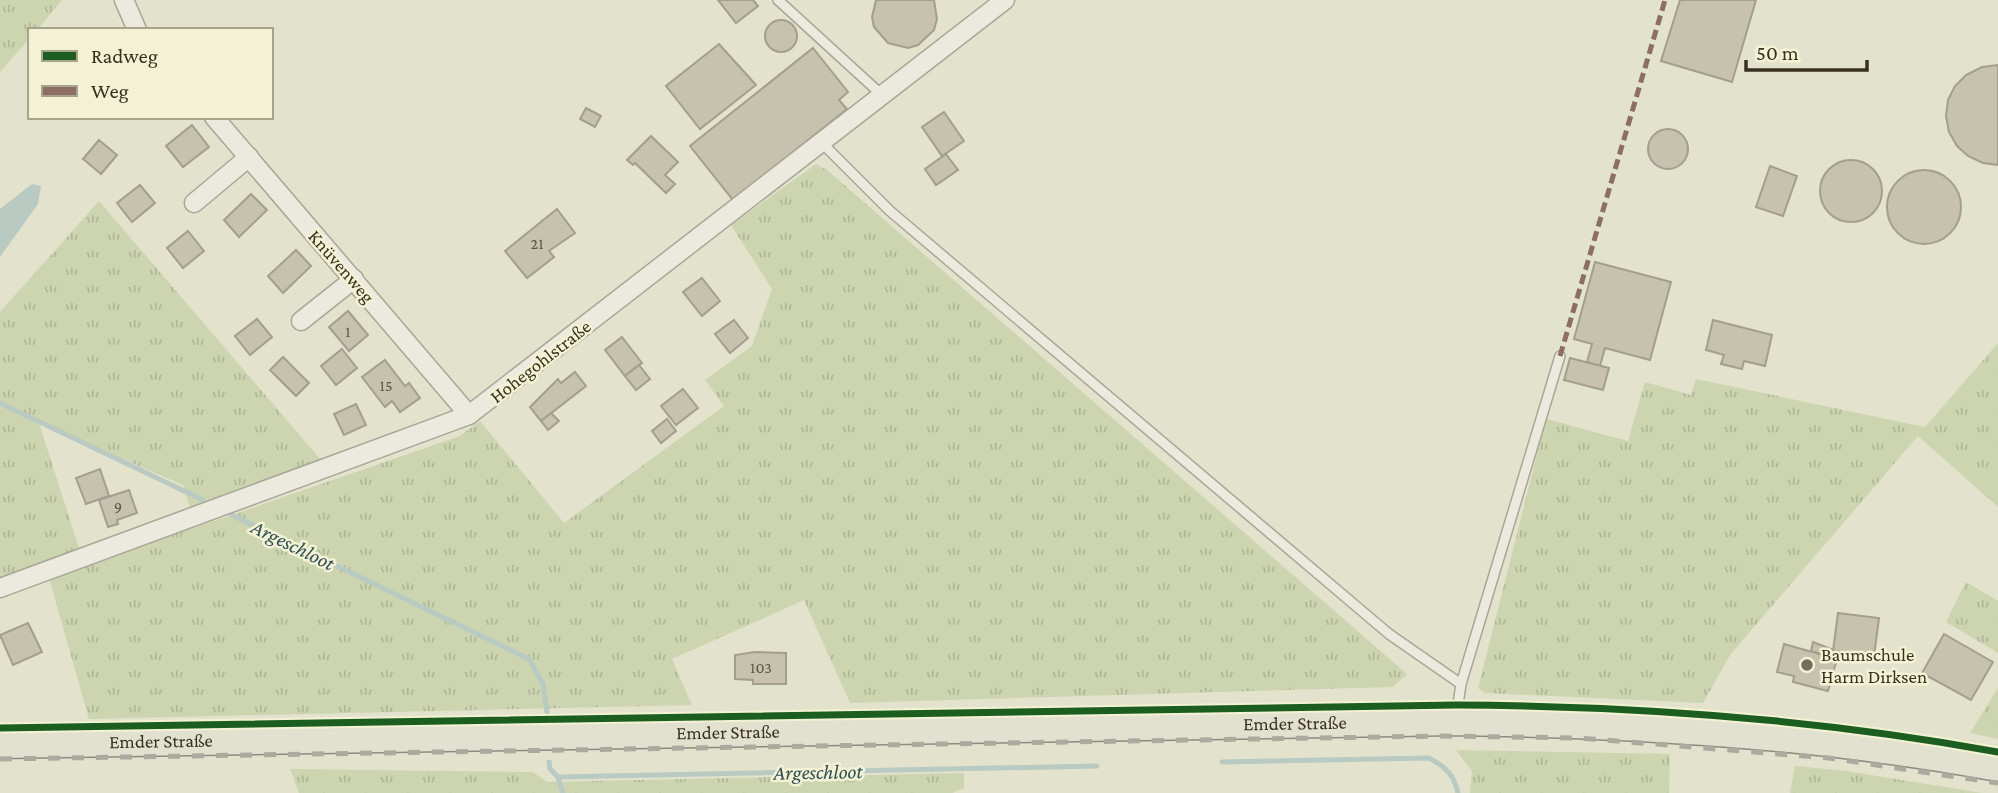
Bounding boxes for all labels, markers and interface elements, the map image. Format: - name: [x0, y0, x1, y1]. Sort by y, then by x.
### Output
- legend: [28, 28, 273, 119]
- scale bar: [1746, 28, 1867, 72]
- text: 50 m: [1756, 41, 1799, 65]
- text: Radweg: [91, 44, 158, 68]
- text: Weg: [91, 79, 129, 103]
- street label: Knüvenweg: [304, 226, 379, 307]
- house number: 21: [531, 235, 543, 252]
- street label: Hohegohlstraße: [486, 316, 595, 407]
- house number: 1: [345, 323, 351, 340]
- house number: 15: [380, 377, 392, 394]
- house number: 9: [114, 498, 122, 515]
- water label: Argeschloot: [247, 514, 339, 576]
- place label: Baumschule Harm Dirksen: [1821, 644, 1927, 687]
- marker: Baumschule Harm Dirksen: [1799, 657, 1815, 673]
- house number: 103: [750, 659, 772, 676]
- street label: Emder Straße: [1243, 712, 1347, 734]
- street label: Emder Straße: [676, 721, 780, 743]
- street label: Emder Straße: [109, 730, 213, 752]
- water label: Argeschloot: [772, 759, 864, 785]

